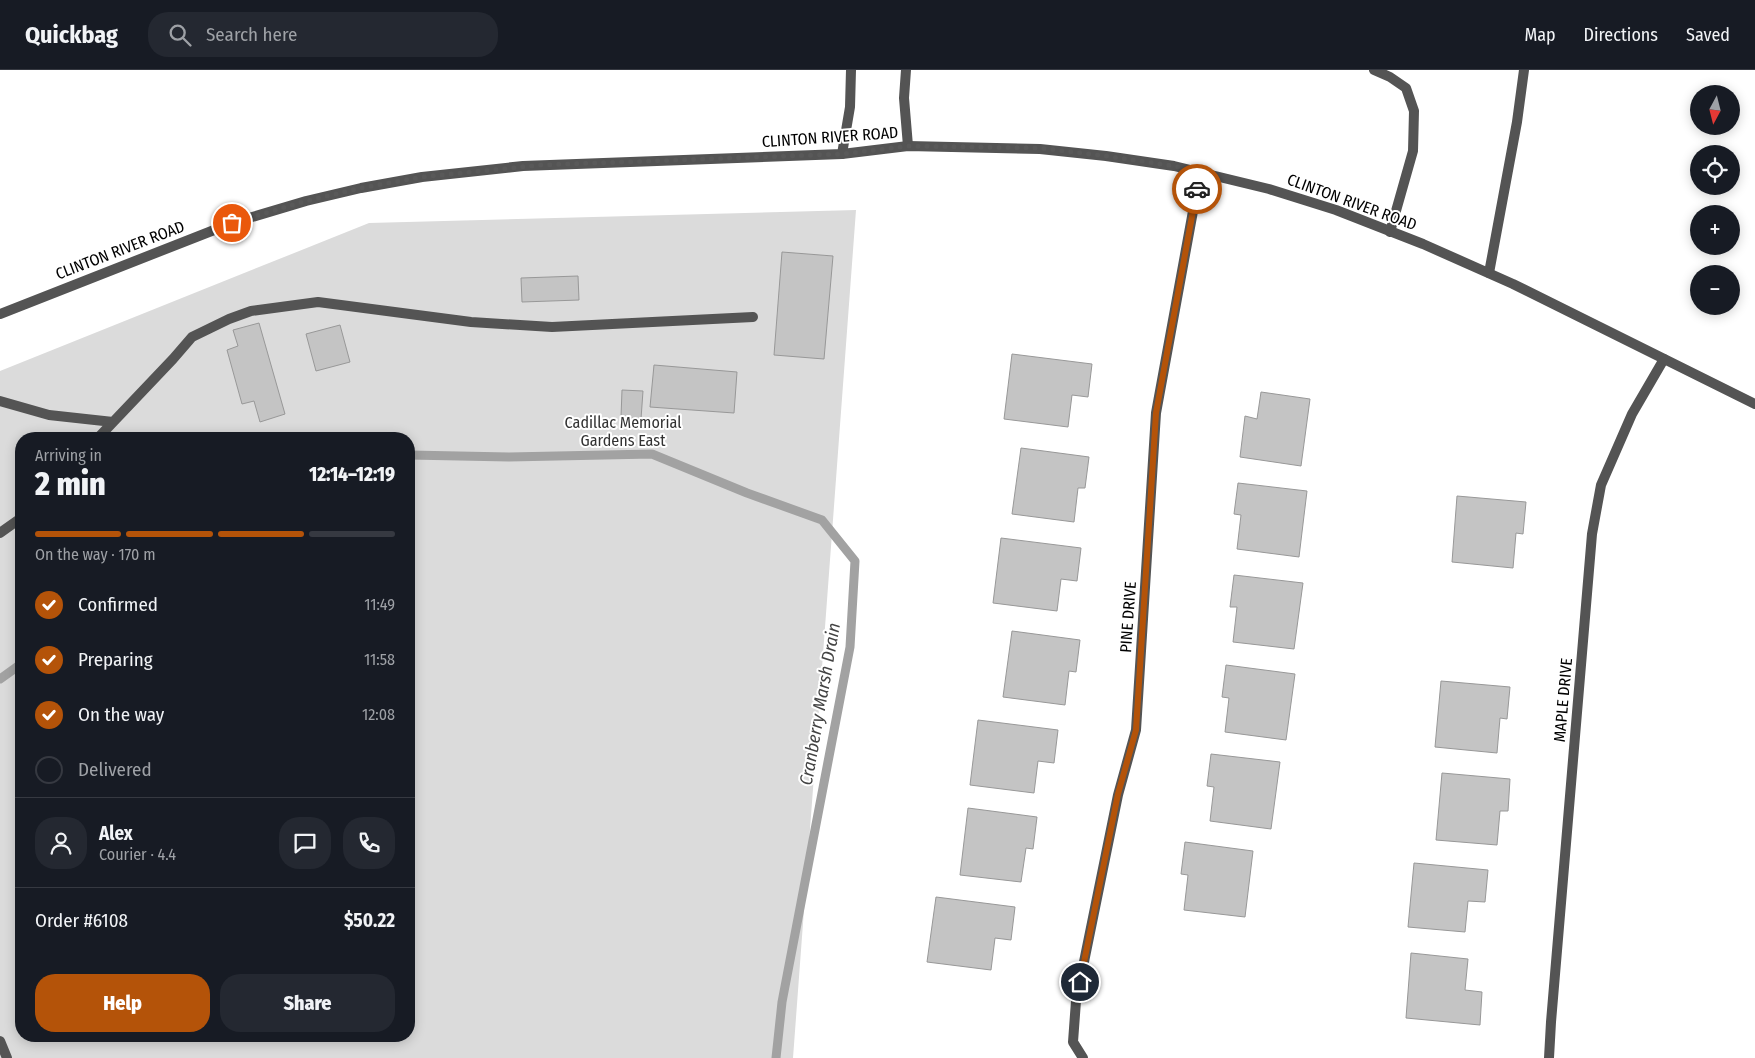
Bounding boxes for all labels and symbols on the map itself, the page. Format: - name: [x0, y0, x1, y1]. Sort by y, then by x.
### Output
- north arrow: [1690, 85, 1740, 135]
- street label: CLINTON RIVER ROAD: [761, 123, 899, 151]
- courier: [1172, 164, 1222, 214]
- street label: CLINTON RIVER ROAD: [1285, 170, 1419, 234]
- pin: [211, 202, 253, 244]
- street label: CLINTON RIVER ROAD: [53, 217, 187, 283]
- park label: Cadillac Memorial Gardens East: [565, 413, 681, 450]
- street label: PINE DRIVE: [1116, 581, 1140, 653]
- water label: Cranberry Marsh Drain: [795, 621, 845, 787]
- street label: MAPLE DRIVE: [1550, 657, 1576, 743]
- pin: [1059, 961, 1101, 1003]

